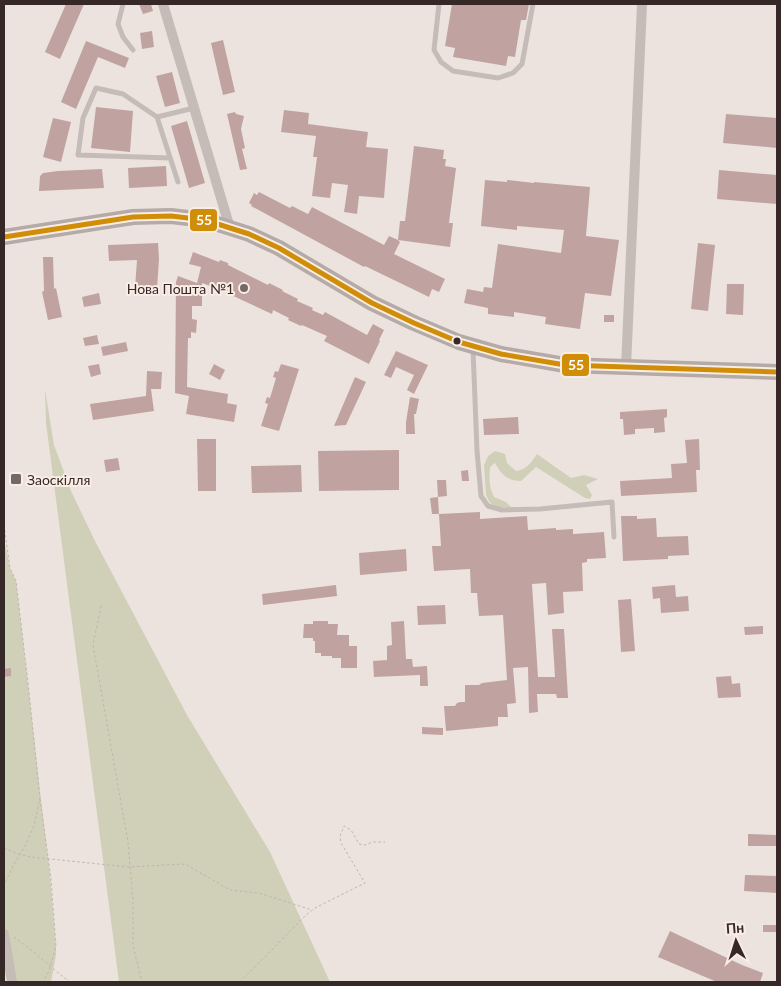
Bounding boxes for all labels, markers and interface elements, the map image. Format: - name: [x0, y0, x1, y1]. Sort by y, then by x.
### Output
- line badge: 55: [189, 208, 218, 232]
- text: 55: [196, 211, 212, 228]
- place label: Нова Пошта №1: [127, 280, 234, 297]
- marker: Нова Пошта №1: [238, 282, 250, 294]
- unlabelled marker: [452, 336, 462, 346]
- line badge: 55: [561, 353, 590, 377]
- text: 55: [568, 356, 584, 373]
- place label: Заоскiлля: [27, 471, 90, 488]
- marker: Заоскiлля: [9, 472, 23, 486]
- north arrow: [711, 916, 761, 966]
- text: Пн: [725, 918, 745, 937]

